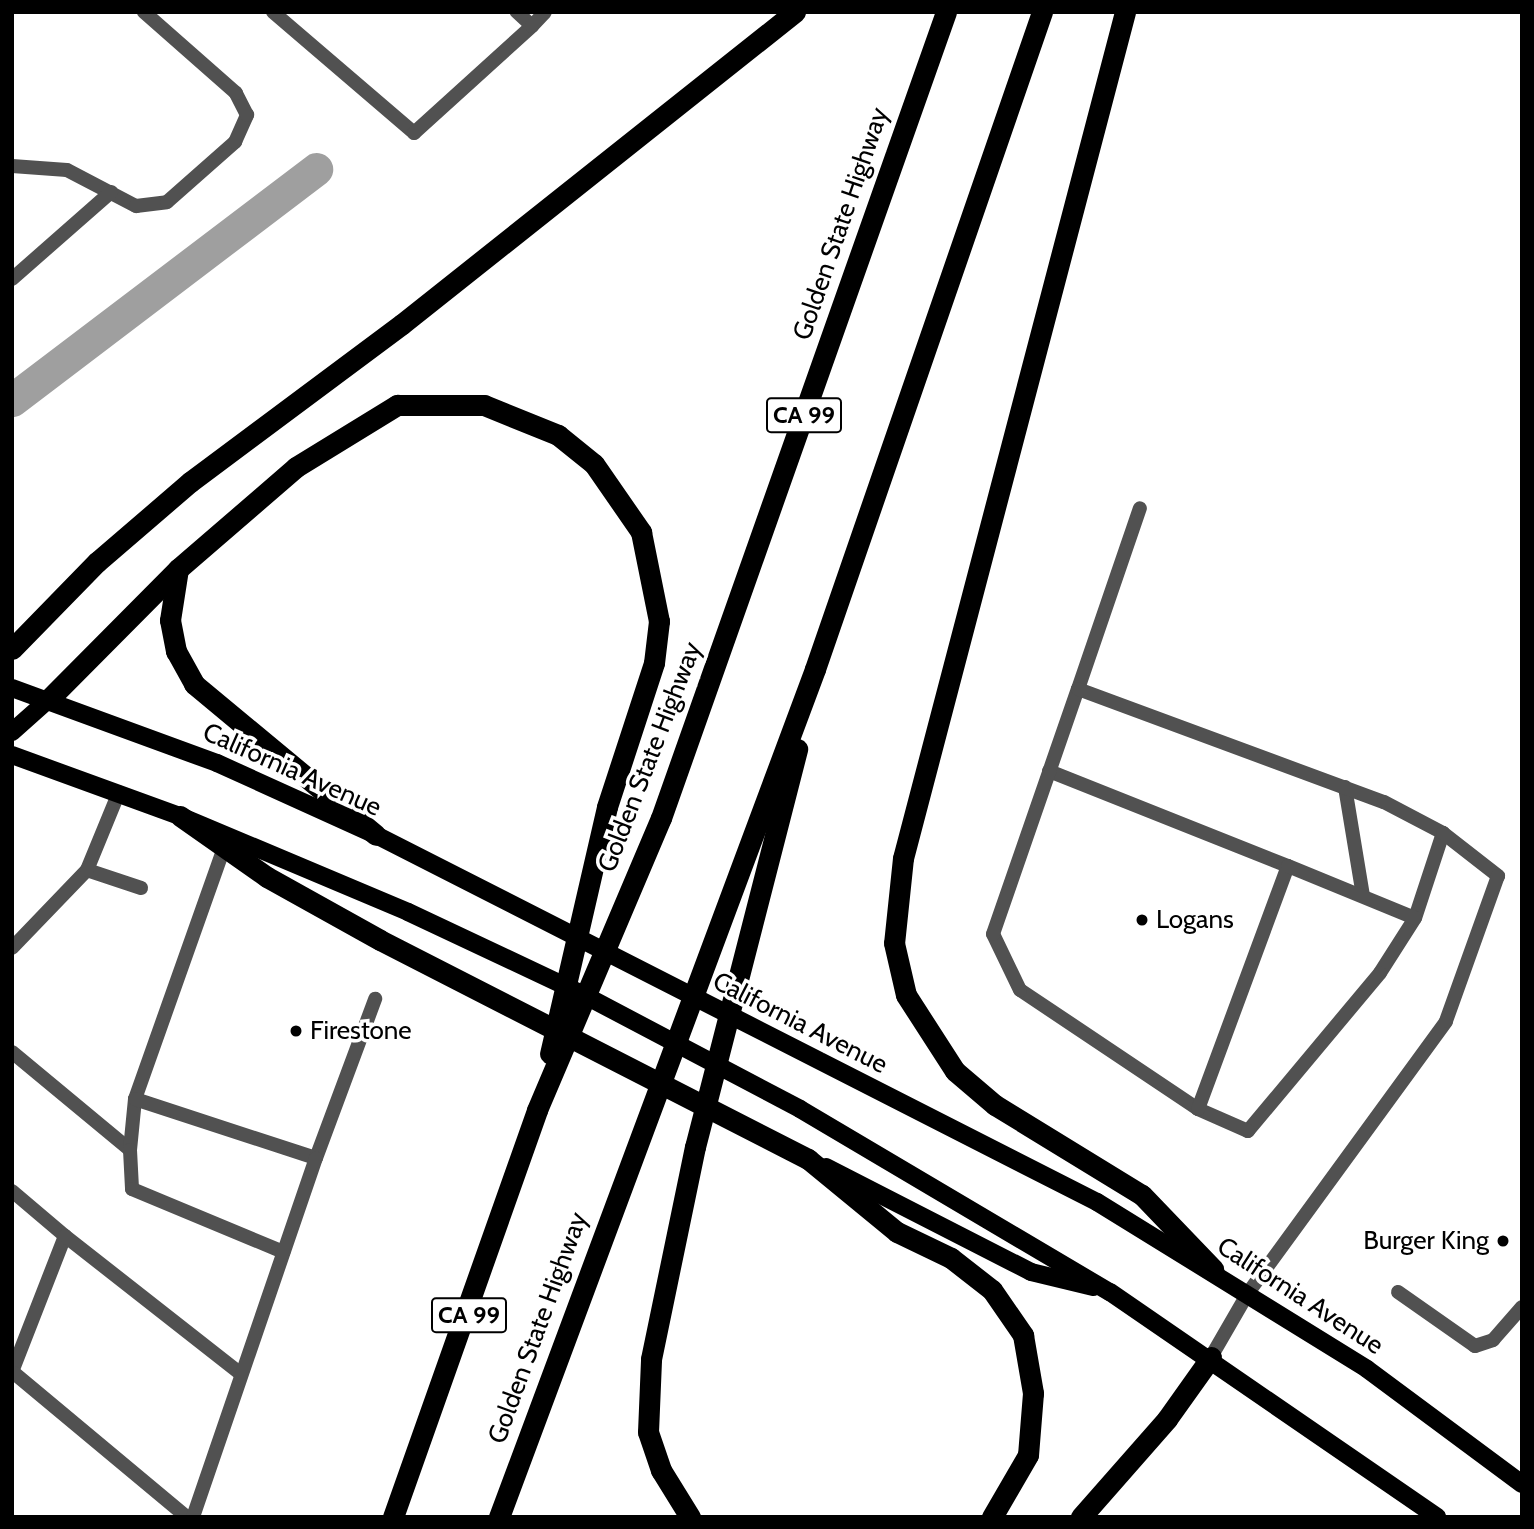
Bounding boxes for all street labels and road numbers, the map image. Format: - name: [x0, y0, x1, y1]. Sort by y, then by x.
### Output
- street label: Golden State Highway: [787, 104, 895, 344]
- road number: CA 99: [766, 394, 842, 436]
- street label: Golden State Highway: [592, 638, 708, 876]
- street label: California Avenue: [198, 717, 386, 823]
- street label: California Avenue: [707, 966, 893, 1080]
- street label: Golden State Highway: [482, 1208, 594, 1448]
- street label: California Avenue: [1211, 1231, 1389, 1361]
- road number: CA 99: [430, 1294, 508, 1336]

